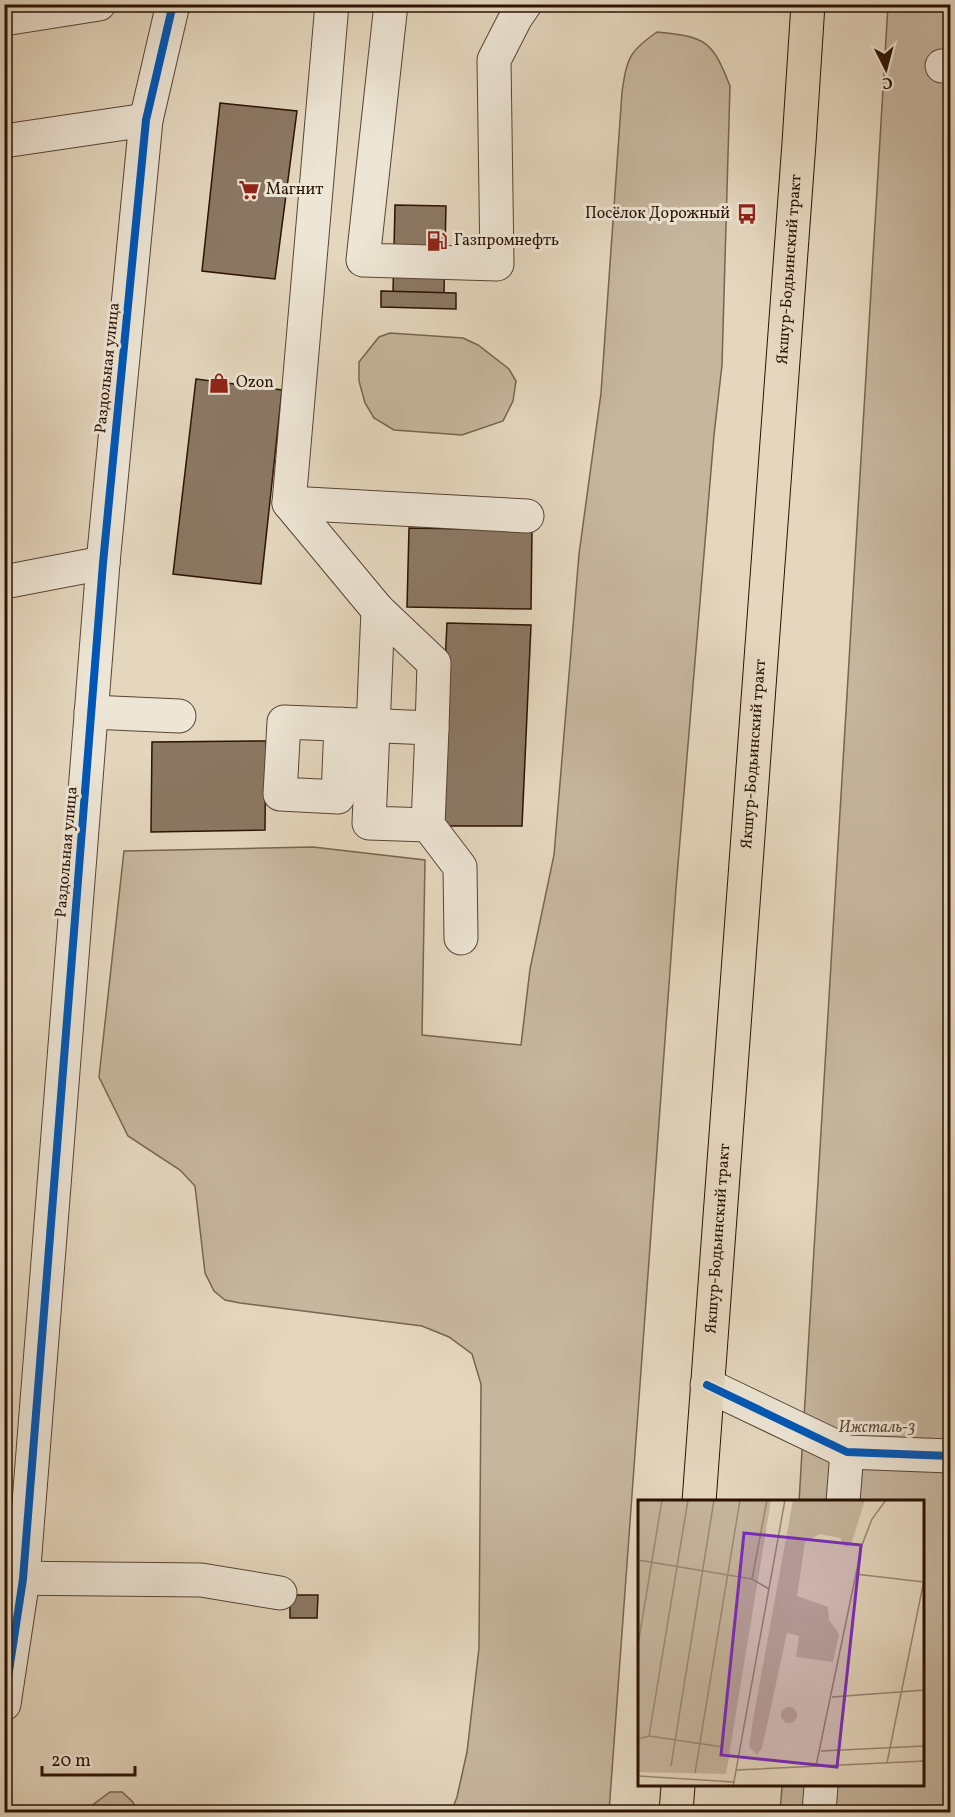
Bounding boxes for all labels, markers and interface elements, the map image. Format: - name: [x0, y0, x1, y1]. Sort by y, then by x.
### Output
- north arrow: [856, 39, 916, 99]
- text: С: [881, 70, 894, 93]
- street label: Якшур-Бодьинский тракт: [772, 174, 808, 365]
- supermarket icon: Магнит: [237, 178, 261, 202]
- place label: Магнит: [266, 179, 323, 201]
- bus stop icon: Посёлок Дорожный: [735, 202, 759, 226]
- place label: Посёлок Дорожный: [585, 203, 730, 225]
- fuel station icon: Газпромнефть: [425, 229, 449, 253]
- place label: Газпромнефть: [454, 230, 559, 252]
- street label: Раздольная улица: [90, 301, 126, 435]
- shop icon: Ozon: [207, 371, 231, 395]
- place label: Ozon: [236, 372, 274, 394]
- street label: Якшур-Бодьинский тракт: [736, 658, 772, 850]
- street label: Раздольная улица: [50, 785, 84, 918]
- street label: Якшур-Бодьинский тракт: [700, 1143, 736, 1335]
- park label: Ижсталь-3: [839, 1417, 916, 1439]
- inset map: [638, 1500, 925, 1787]
- scale bar: [42, 1739, 135, 1777]
- text: 20 m: [51, 1749, 91, 1774]

